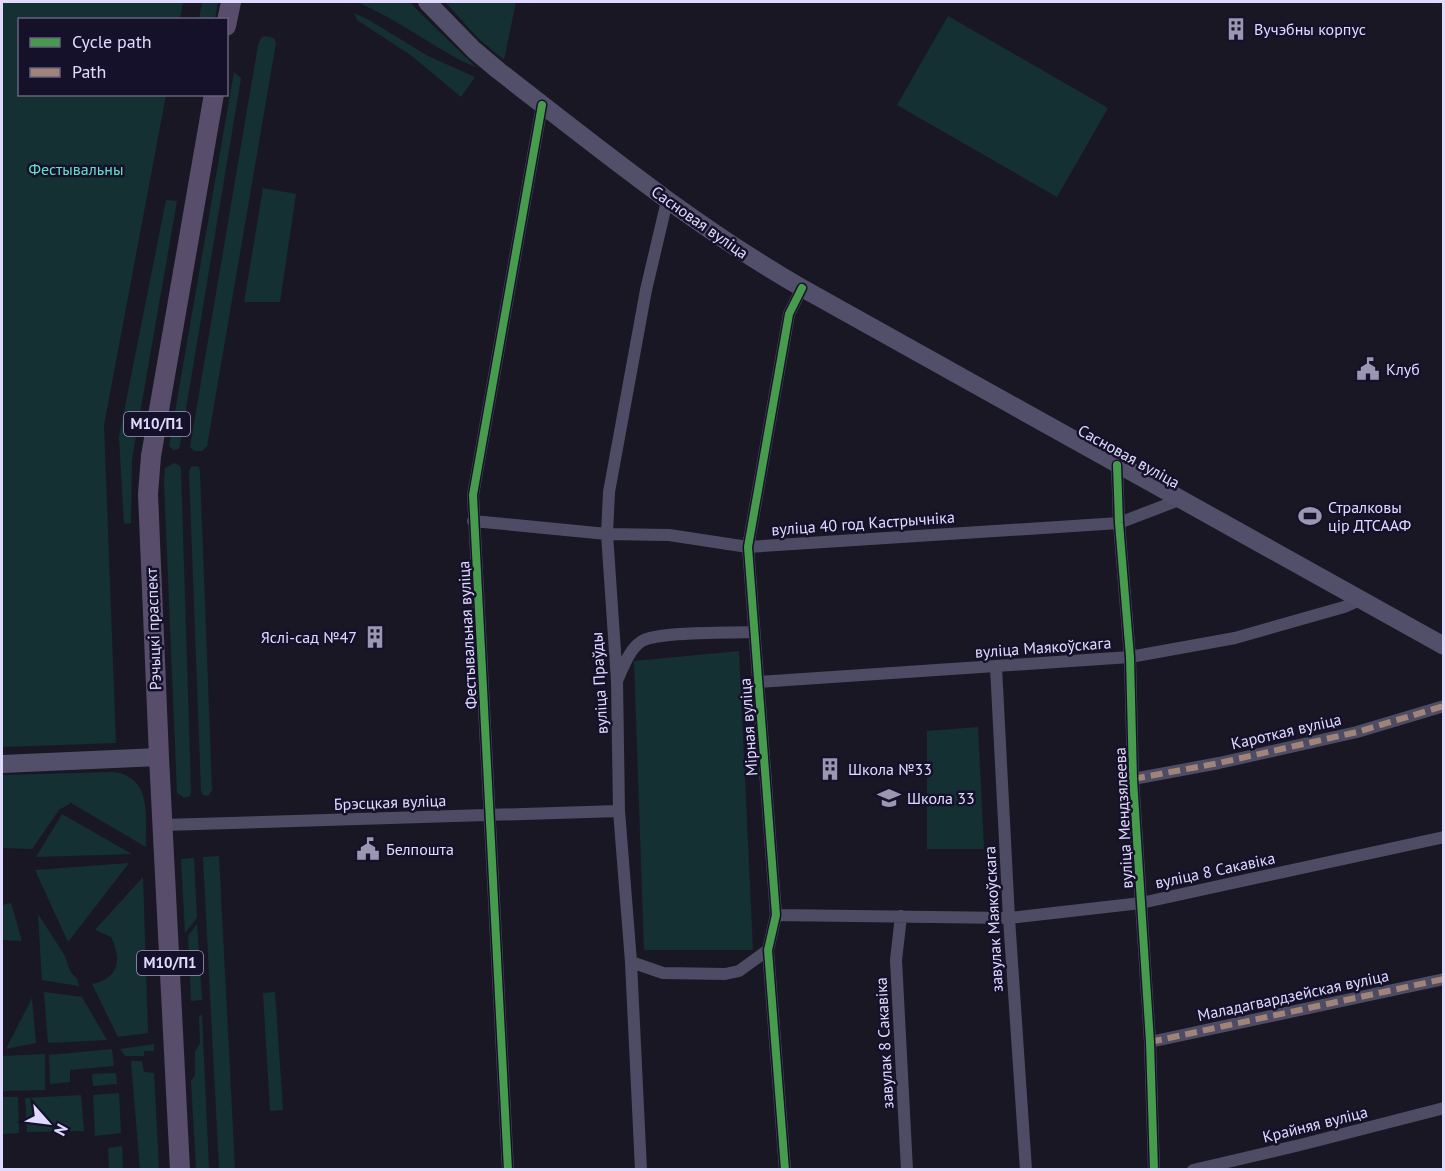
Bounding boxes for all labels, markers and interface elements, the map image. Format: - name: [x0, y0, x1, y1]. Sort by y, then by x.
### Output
- building icon: Вучэбны корпус: [1223, 16, 1249, 42]
- legend: [18, 18, 228, 96]
- place label: Вучэбны корпус: [1254, 19, 1366, 39]
- text: Cycle path: [72, 30, 152, 53]
- text: Path: [72, 60, 106, 83]
- park label: Фестывальны: [29, 159, 123, 179]
- street label: Сасновая вуліца: [648, 181, 752, 263]
- public building icon: Клуб: [1355, 356, 1381, 382]
- place label: Клуб: [1386, 359, 1420, 379]
- road number: М10/П1: [124, 412, 190, 436]
- street label: Сасновая вуліца: [1074, 420, 1184, 492]
- place label: Стралковы цір ДТСААФ: [1328, 497, 1411, 535]
- sports icon: Стралковы цір ДТСААФ: [1297, 503, 1323, 529]
- street label: вуліца 40 год Кастрычніка: [771, 507, 955, 539]
- street label: Фестывальная вуліца: [453, 560, 481, 710]
- street label: Рэчыцкі праспект: [141, 567, 165, 690]
- building icon: Яслі-сад №47: [362, 624, 388, 650]
- place label: Яслі-сад №47: [261, 627, 357, 647]
- street label: вуліца Праўды: [586, 631, 612, 735]
- street label: вуліца Маякоўскага: [974, 632, 1112, 662]
- street label: Мірная вуліца: [735, 677, 761, 777]
- street label: Кароткая вуліца: [1229, 709, 1343, 753]
- street label: вуліца Мендзялеева: [1109, 747, 1137, 889]
- building icon: Школа №33: [817, 756, 843, 782]
- place label: Школа №33: [848, 759, 932, 779]
- school or university icon: Школа 33: [876, 785, 902, 811]
- place label: Школа 33: [907, 788, 975, 808]
- street label: Брэсцкая вуліца: [333, 790, 447, 814]
- public building icon: Белпошта: [355, 836, 381, 862]
- place label: Белпошта: [386, 839, 454, 859]
- street label: завулак Маякоўскага: [979, 845, 1007, 993]
- street label: вуліца 8 Сакавіка: [1153, 848, 1277, 892]
- road number: М10/П1: [137, 951, 203, 975]
- street label: Маладагвардзейская вуліца: [1196, 965, 1390, 1025]
- street label: завулак 8 Сакавіка: [871, 977, 897, 1109]
- north arrow: [18, 1093, 78, 1153]
- street label: Крайняя вуліца: [1260, 1101, 1370, 1147]
- text: N: [50, 1121, 73, 1139]

